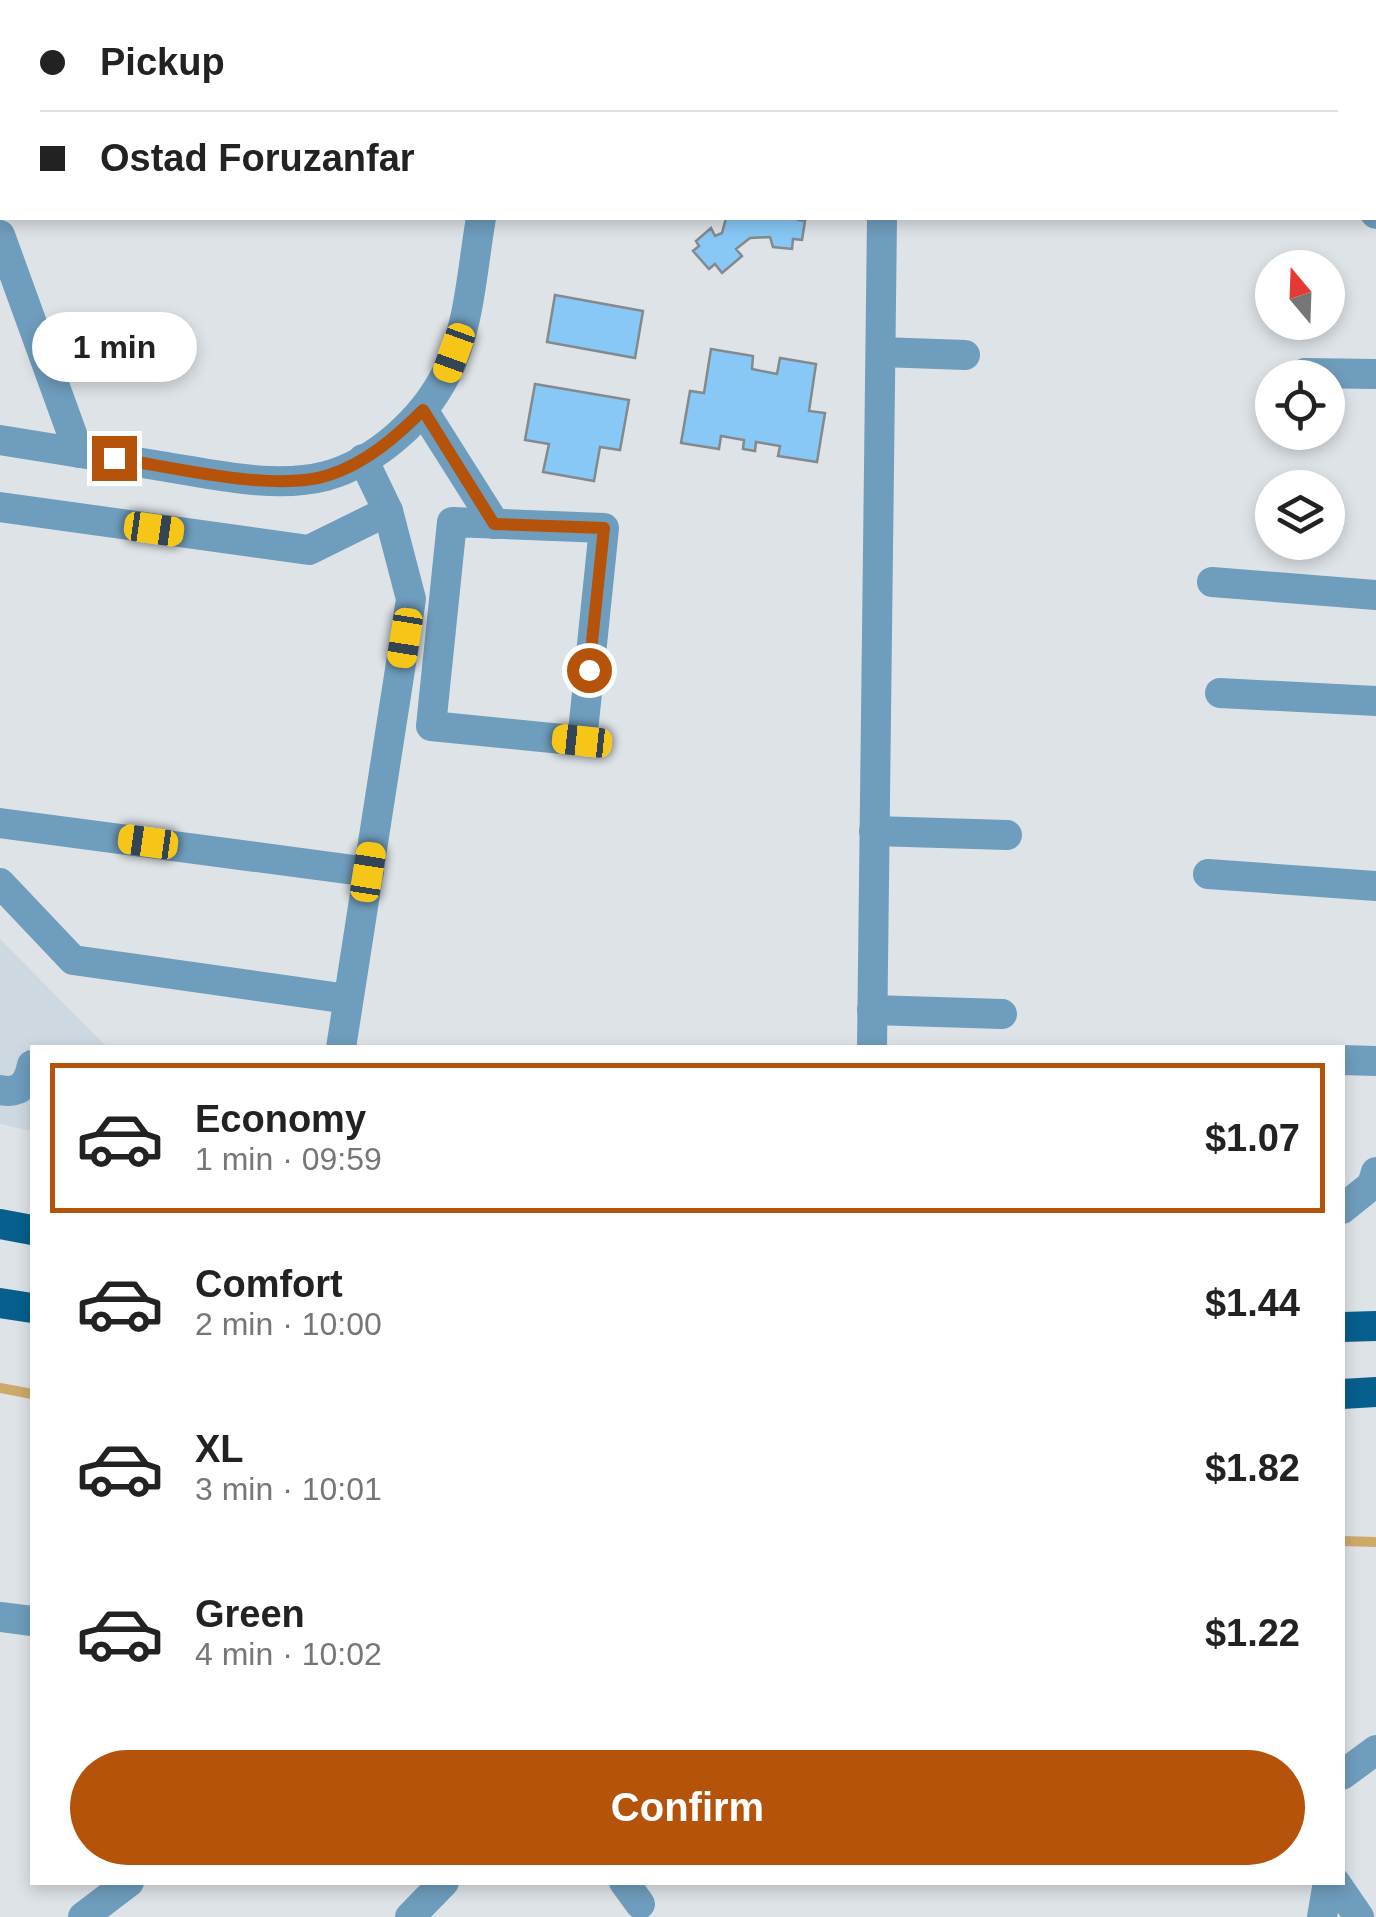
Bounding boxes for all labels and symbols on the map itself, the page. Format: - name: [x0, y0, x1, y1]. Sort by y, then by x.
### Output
- north arrow: [1255, 250, 1345, 340]
- callout: 1 min: [32, 313, 196, 383]
- car: [430, 320, 478, 386]
- route end: [92, 436, 137, 481]
- car: [122, 510, 186, 548]
- car: [385, 606, 425, 670]
- route start: [567, 648, 612, 693]
- car: [551, 723, 613, 759]
- car: [116, 823, 180, 861]
- car: [348, 840, 388, 904]

